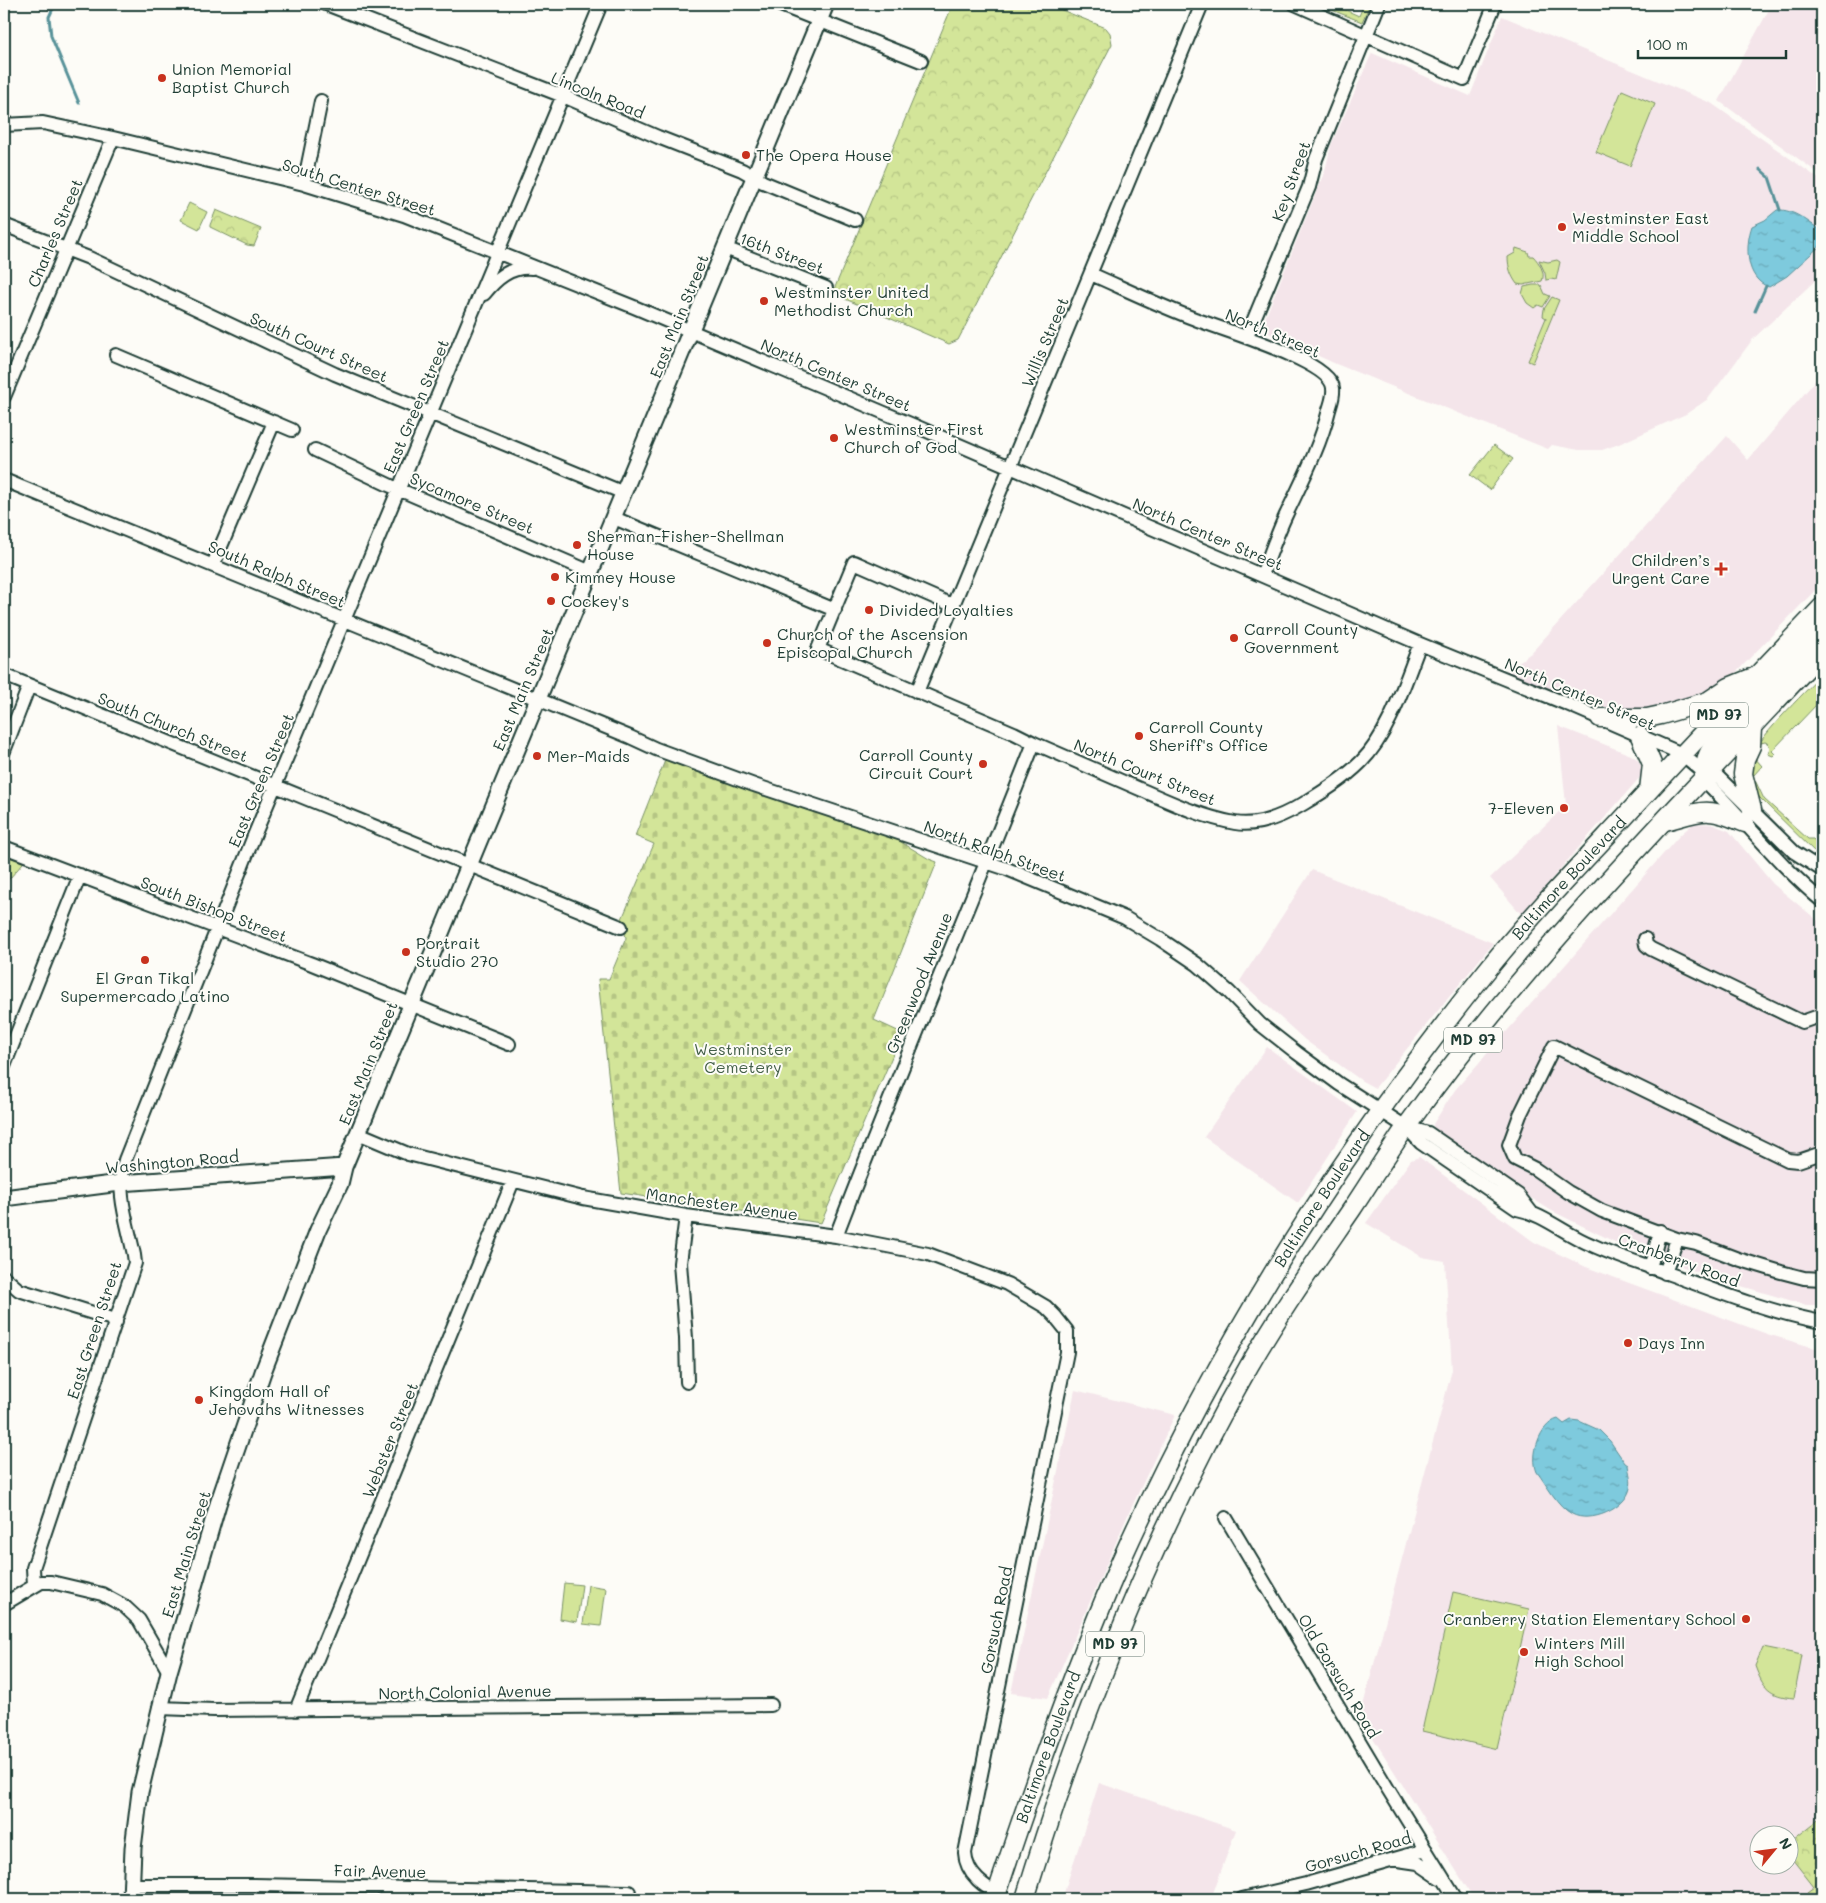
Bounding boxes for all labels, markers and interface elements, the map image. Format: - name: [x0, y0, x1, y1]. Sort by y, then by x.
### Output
- scale bar: [1638, 28, 1786, 60]
- text: 100 m: [1646, 34, 1688, 54]
- place label: Union Memorial Baptist Church: [172, 58, 292, 97]
- street label: Lincoln Road: [548, 66, 648, 123]
- marker: Union Memorial Baptist Church: [156, 72, 168, 84]
- street label: Key Street: [1266, 138, 1315, 224]
- place label: The Opera House: [756, 144, 892, 165]
- marker: The Opera House: [740, 149, 752, 161]
- street label: South Center Street: [280, 153, 439, 220]
- street label: Charles Street: [22, 175, 87, 290]
- place label: Westminster East Middle School: [1572, 207, 1709, 246]
- marker: Westminster East Middle School: [1556, 221, 1568, 233]
- street label: 16th Street: [737, 227, 827, 278]
- street label: East Main Street: [644, 251, 713, 381]
- place label: Westminster United Methodist Church: [774, 281, 929, 320]
- street label: Willis Street: [1016, 294, 1073, 390]
- marker: Westminster United Methodist Church: [758, 295, 770, 307]
- street label: North Street: [1222, 303, 1324, 362]
- street label: South Court Street: [247, 307, 392, 386]
- street label: North Center Street: [758, 333, 915, 416]
- street label: East Green Street: [378, 336, 453, 476]
- place label: Westminster First Church of God: [844, 418, 984, 457]
- marker: Westminster First Church of God: [828, 432, 840, 444]
- street label: Sycamore Street: [407, 467, 537, 538]
- street label: North Center Street: [1130, 492, 1287, 575]
- place label: Sherman-Fisher-Shellman House: [587, 525, 784, 564]
- street label: South Ralph Street: [205, 535, 349, 612]
- marker: Sherman-Fisher-Shellman House: [571, 539, 583, 551]
- place label: Children’s Urgent Care: [1612, 549, 1710, 588]
- marker: Children’s Urgent Care: [1714, 562, 1728, 576]
- place label: Kimmey House: [565, 566, 676, 587]
- marker: Kimmey House: [549, 571, 561, 583]
- place label: Cockey's: [561, 590, 629, 611]
- marker: Cockey's: [545, 595, 557, 607]
- place label: Divided Loyalties: [879, 599, 1013, 620]
- marker: Divided Loyalties: [863, 604, 875, 616]
- place label: Carroll County Government: [1244, 618, 1358, 657]
- place label: Church of the Ascension Episcopal Church: [777, 623, 968, 662]
- street label: East Main Street: [487, 624, 558, 753]
- marker: Carroll County Government: [1228, 632, 1240, 644]
- marker: Church of the Ascension Episcopal Church: [761, 637, 773, 649]
- street label: North Center Street: [1502, 652, 1659, 735]
- street label: South Church Street: [95, 687, 251, 766]
- road number: MD 97: [1690, 702, 1748, 728]
- street label: East Green Street: [223, 710, 298, 850]
- place label: Carroll County Sheriff's Office: [1149, 716, 1268, 755]
- marker: Carroll County Sheriff's Office: [1133, 730, 1145, 742]
- street label: North Court Street: [1071, 733, 1219, 810]
- place label: Carroll County Circuit Court: [859, 744, 973, 783]
- place label: Mer-Maids: [547, 745, 630, 766]
- marker: Mer-Maids: [531, 750, 543, 762]
- marker: Carroll County Circuit Court: [977, 758, 989, 770]
- place label: 7-Eleven: [1488, 797, 1554, 818]
- marker: 7-Eleven: [1558, 802, 1570, 814]
- street label: Baltimore Boulevard: [1506, 812, 1630, 943]
- street label: North Ralph Street: [921, 815, 1069, 886]
- street label: South Bishop Street: [138, 871, 291, 946]
- street label: Greenwood Avenue: [881, 909, 956, 1057]
- place label: Portrait Studio 270: [416, 932, 498, 971]
- marker: Portrait Studio 270: [400, 946, 412, 958]
- marker: El Gran Tikal Supermercado Latino: [139, 954, 151, 966]
- place label: El Gran Tikal Supermercado Latino: [60, 967, 230, 1006]
- street label: East Main Street: [333, 998, 402, 1128]
- road number: MD 97: [1444, 1028, 1502, 1052]
- park label: Westminster Cemetery: [694, 1038, 792, 1077]
- street label: Baltimore Boulevard: [1269, 1125, 1374, 1270]
- street label: Washington Road: [104, 1145, 240, 1178]
- street label: Manchester Avenue: [645, 1182, 799, 1225]
- street label: Cranberry Road: [1616, 1228, 1743, 1291]
- street label: East Green Street: [61, 1258, 126, 1401]
- place label: Days Inn: [1638, 1332, 1705, 1353]
- marker: Days Inn: [1622, 1337, 1634, 1349]
- street label: Webster Street: [357, 1379, 422, 1501]
- place label: Kingdom Hall of Jehovahs Witnesses: [209, 1380, 365, 1419]
- marker: Kingdom Hall of Jehovahs Witnesses: [193, 1394, 205, 1406]
- street label: East Main Street: [156, 1488, 215, 1620]
- street label: Gorsuch Road: [975, 1564, 1016, 1676]
- place label: Cranberry Station Elementary School: [1443, 1608, 1736, 1629]
- street label: Old Gorsuch Road: [1294, 1610, 1385, 1742]
- marker: Cranberry Station Elementary School: [1740, 1613, 1752, 1625]
- road number: MD 97: [1086, 1632, 1144, 1656]
- place label: Winters Mill High School: [1534, 1632, 1625, 1671]
- marker: Winters Mill High School: [1518, 1646, 1530, 1658]
- street label: Baltimore Boulevard: [1010, 1668, 1085, 1825]
- street label: North Colonial Avenue: [378, 1679, 552, 1704]
- street label: Gorsuch Road: [1302, 1826, 1413, 1877]
- north arrow: [1748, 1826, 1798, 1876]
- text: N: [1775, 1834, 1797, 1853]
- street label: Fair Avenue: [334, 1859, 426, 1882]

